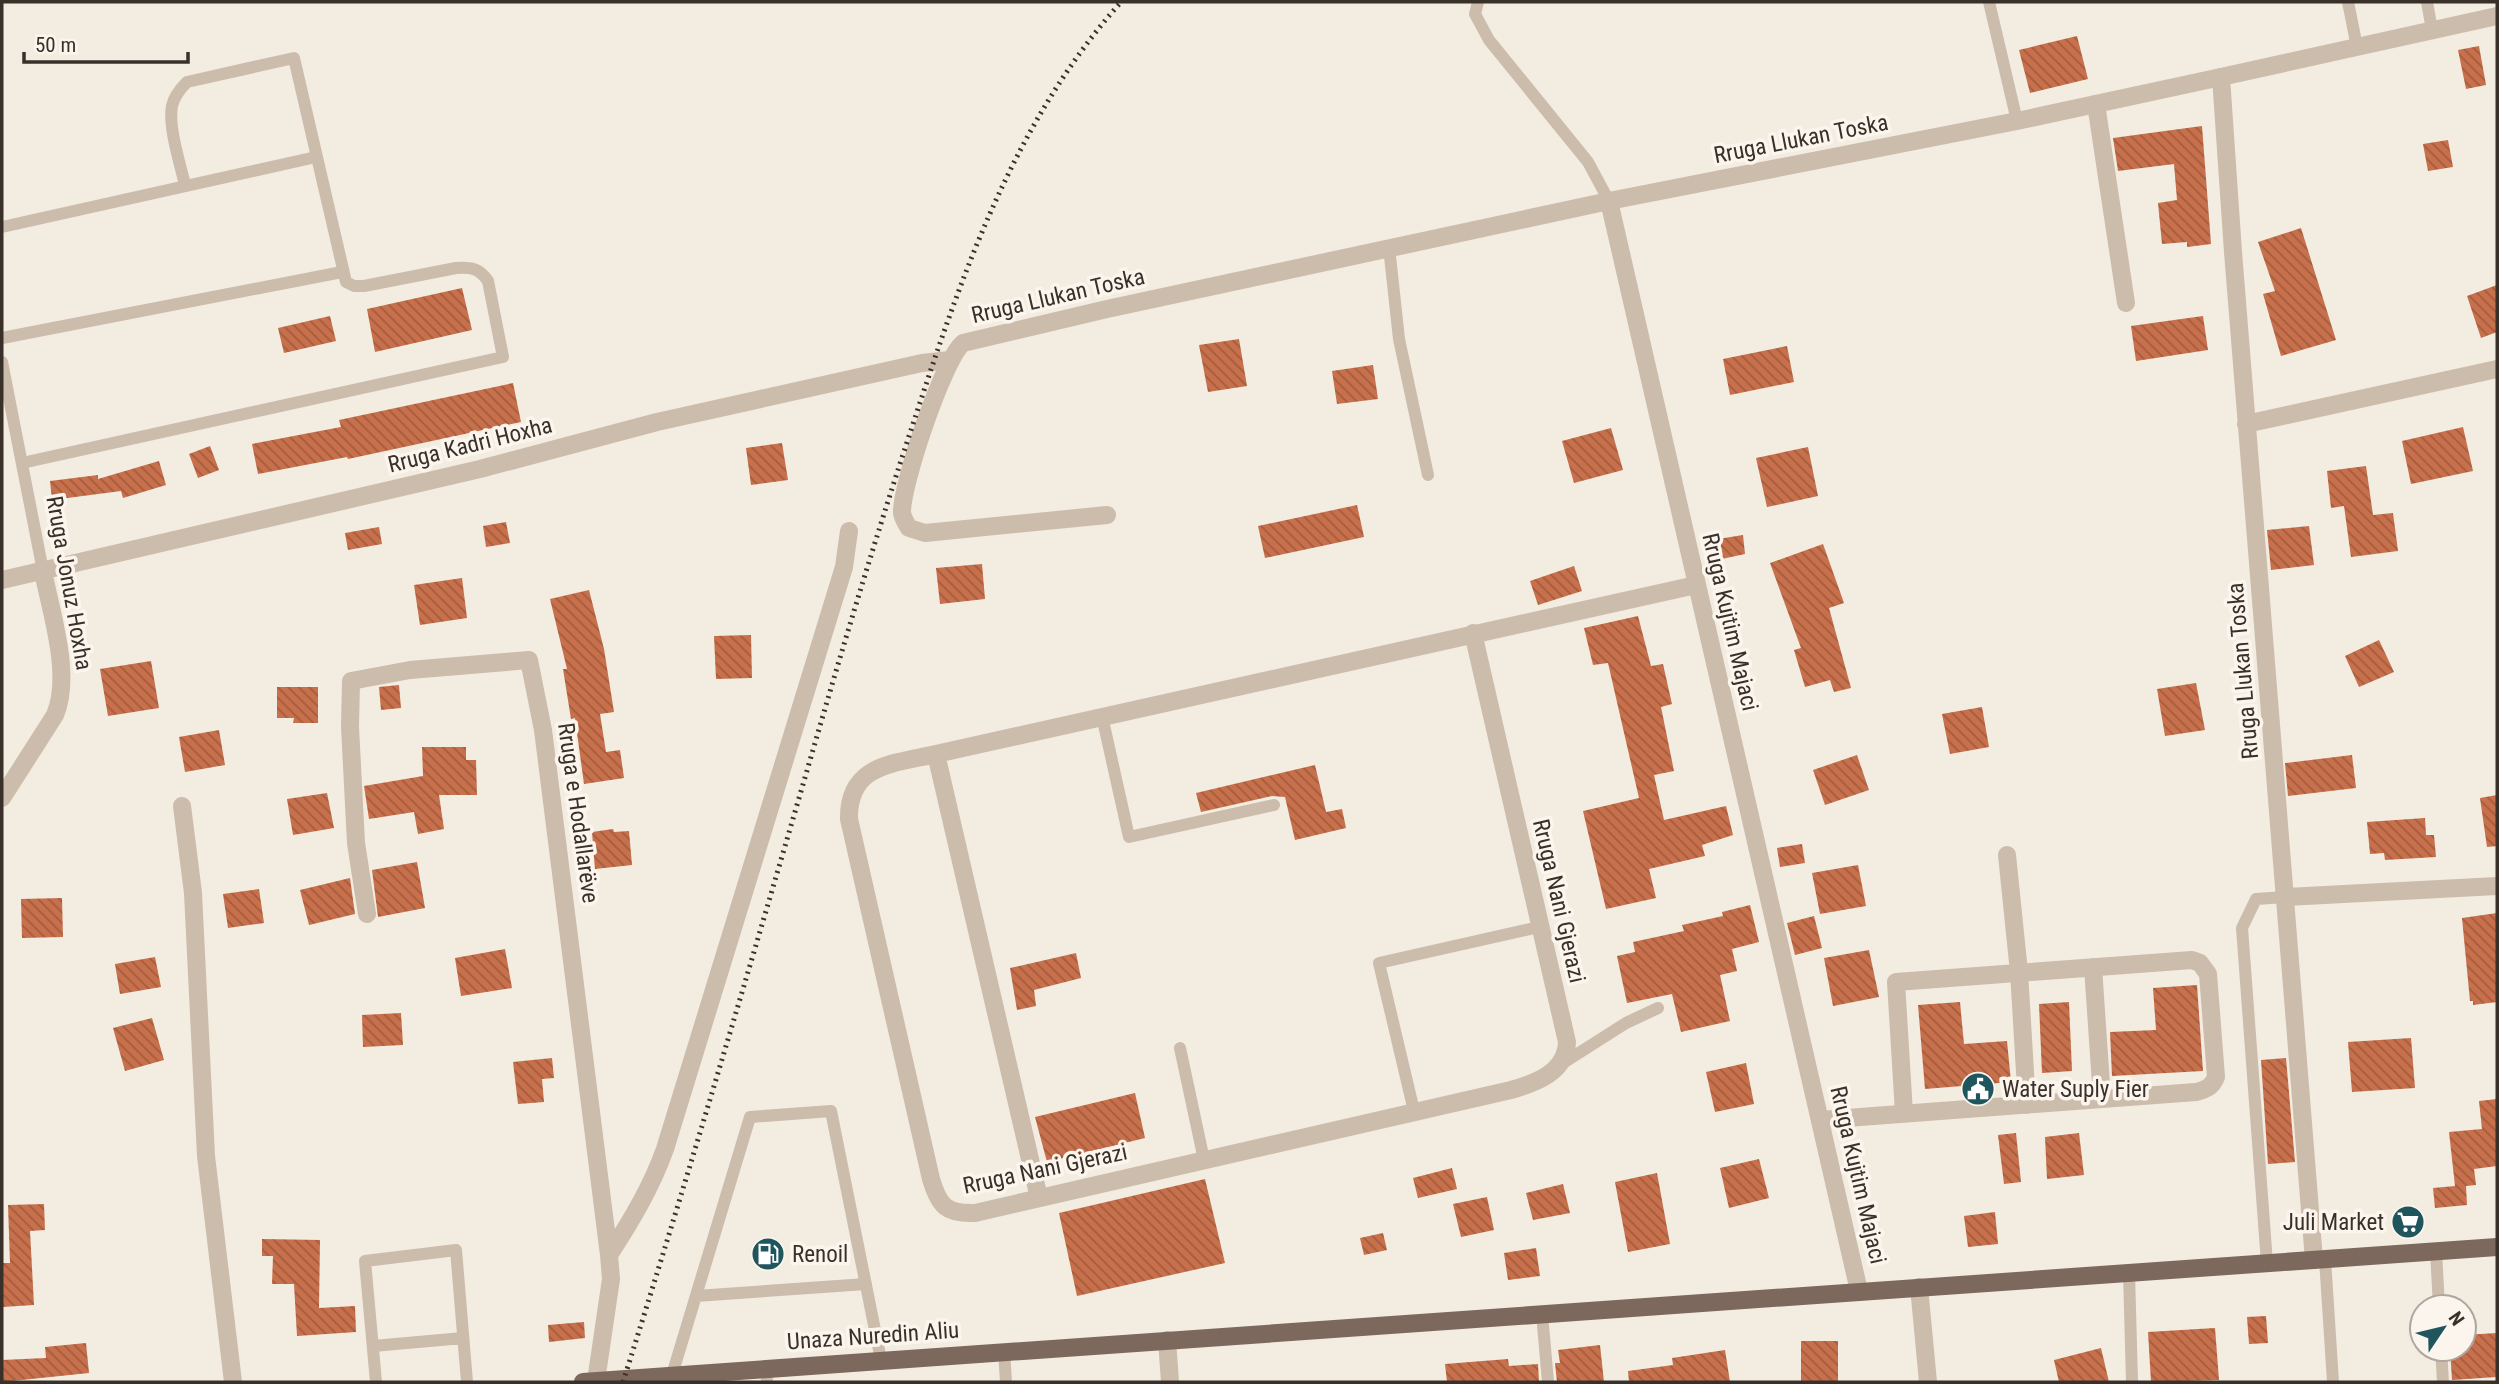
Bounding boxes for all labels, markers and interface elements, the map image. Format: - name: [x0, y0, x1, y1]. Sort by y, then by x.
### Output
- scale bar: [24, 21, 189, 65]
- text: 50 m: [35, 33, 76, 57]
- street label: Rruga Llukan Toska: [1712, 109, 1890, 169]
- street label: Rruga Llukan Toska: [969, 263, 1147, 329]
- street label: Rruga Kadri Hoxha: [385, 412, 555, 478]
- street label: Rruga Jonuz Hoxha: [40, 494, 98, 672]
- street label: Rruga Kujtim Majaci: [1696, 530, 1764, 714]
- street label: Rruga Llukan Toska: [2222, 582, 2264, 760]
- street label: Rruga e Hodallarëve: [552, 721, 604, 905]
- street label: Rruga Nani Gjerazi: [1527, 816, 1591, 986]
- public building icon: Water Suply Fier: [1959, 1070, 1997, 1108]
- place label: Water Suply Fier: [2002, 1076, 2149, 1103]
- street label: Rruga Kujtim Majaci: [1824, 1083, 1892, 1267]
- street label: Rruga Nani Gjerazi: [960, 1138, 1130, 1200]
- supermarket icon: Juli Market: [2389, 1203, 2427, 1241]
- place label: Juli Market: [2283, 1209, 2384, 1236]
- fuel station icon: Renoil: [749, 1235, 787, 1273]
- place label: Renoil: [792, 1241, 848, 1268]
- north arrow: [2408, 1293, 2478, 1363]
- text: N: [2444, 1307, 2469, 1330]
- street label: Unaza Nuredin Aliu: [786, 1317, 960, 1355]

